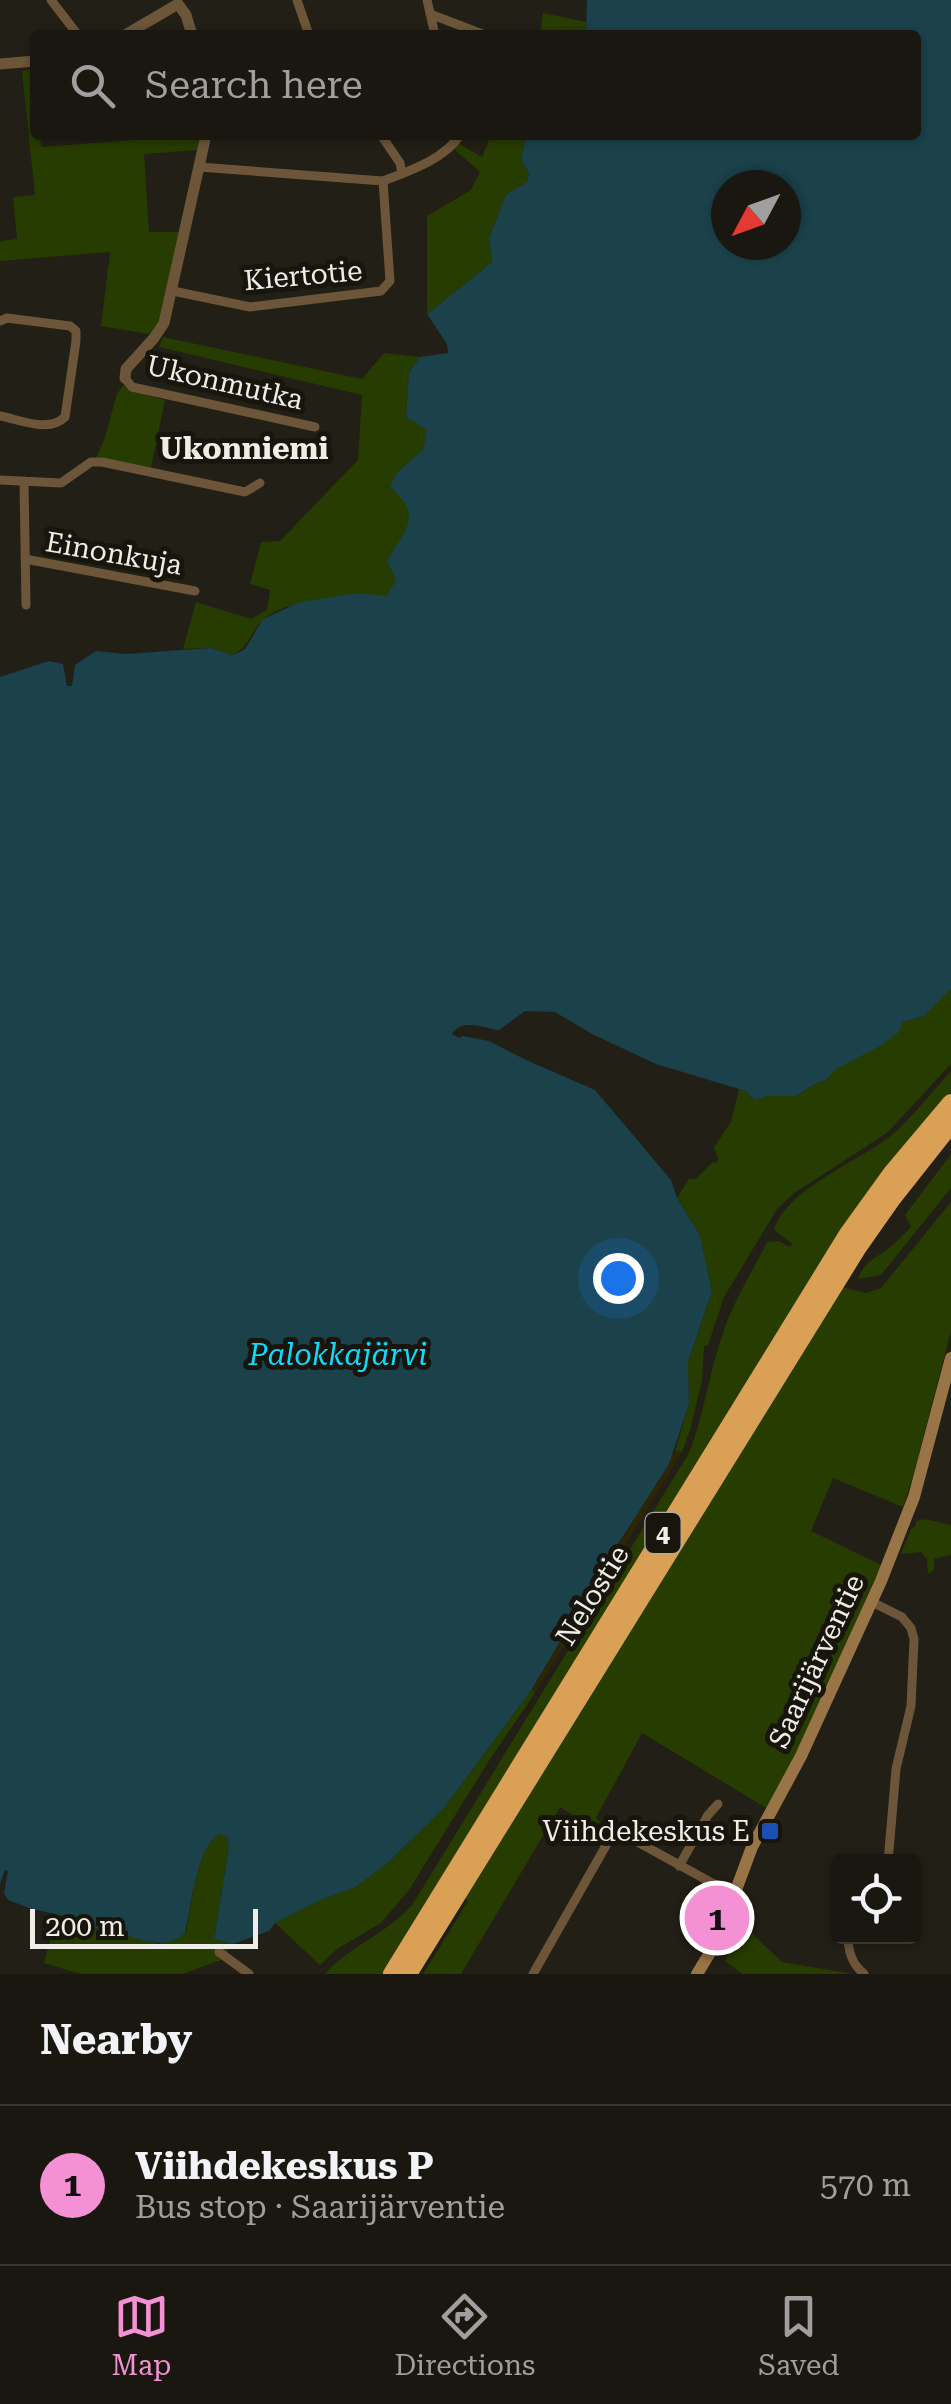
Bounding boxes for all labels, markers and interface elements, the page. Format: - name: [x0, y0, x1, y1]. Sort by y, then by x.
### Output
- search box: [30, 30, 921, 140]
- icon: search: [65, 58, 120, 113]
- text: Search here: [145, 63, 363, 107]
- north arrow: [711, 170, 801, 260]
- street label: Kiertotie: [242, 254, 364, 297]
- street label: Ukonmutka: [143, 348, 306, 417]
- district label: Ukonniemi: [160, 431, 328, 466]
- street label: Einonkuja: [43, 525, 185, 582]
- your location: [593, 1253, 644, 1304]
- water label: Palokkajärvi: [248, 1337, 427, 1372]
- road number: 4: [646, 1513, 680, 1553]
- street label: Nelostie: [549, 1539, 636, 1651]
- street label: Saarijärventie: [762, 1569, 871, 1753]
- place label: Viihdekeskus E: [543, 1815, 750, 1848]
- marker: Viihdekeskus E: [759, 1820, 781, 1842]
- map controls: [831, 1854, 921, 1944]
- button: locate: [831, 1854, 921, 1944]
- pin: 1: [684, 1880, 750, 1956]
- scale bar: [30, 1904, 258, 1948]
- text: 200 m: [45, 1910, 125, 1943]
- text: Nearby: [40, 2015, 192, 2064]
- text: Viihdekeskus P: [135, 2144, 434, 2188]
- text: 1: [64, 2166, 81, 2204]
- text: 570 m: [820, 2166, 911, 2204]
- text: Bus stop · Saarijärventie: [135, 2188, 505, 2226]
- tab: Map: [112, 2289, 171, 2382]
- tab: Directions: [394, 2289, 535, 2382]
- tab: Saved: [758, 2289, 840, 2382]

